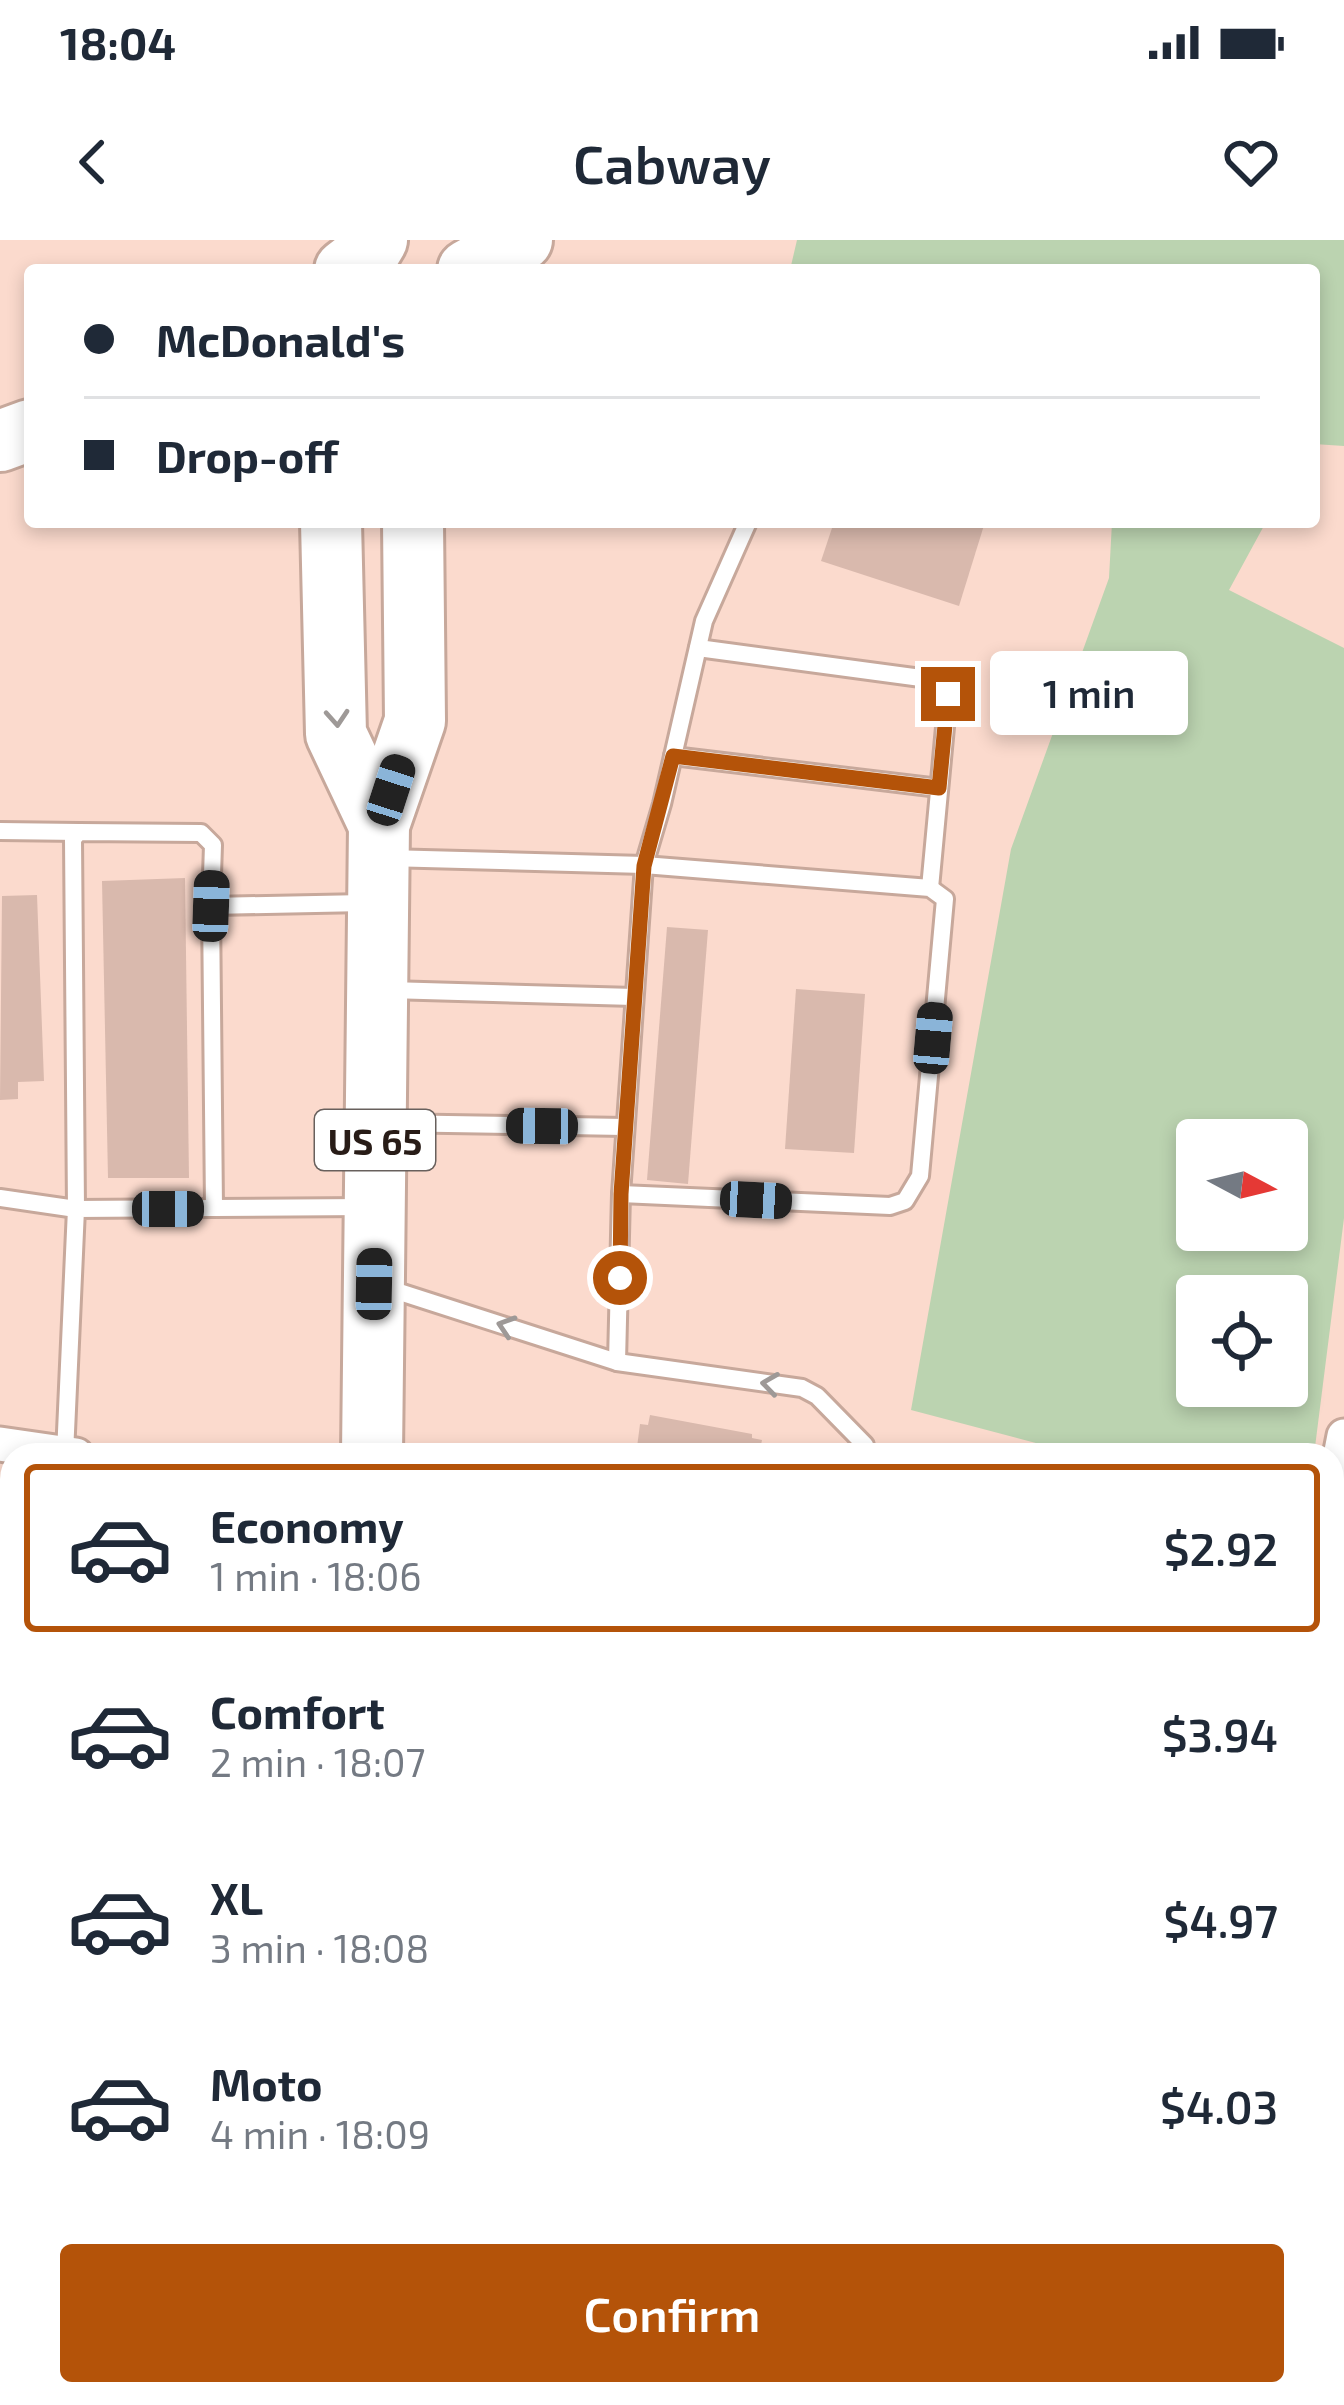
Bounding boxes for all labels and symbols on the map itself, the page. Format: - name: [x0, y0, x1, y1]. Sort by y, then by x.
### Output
- callout: 1 min: [990, 652, 1188, 736]
- route end: [921, 667, 975, 721]
- one-way arrow: [323, 709, 349, 728]
- car: [363, 750, 419, 830]
- car: [192, 869, 230, 943]
- car: [912, 1001, 954, 1075]
- car: [506, 1107, 578, 1145]
- road number: US 65: [315, 1110, 435, 1170]
- north arrow: [1176, 1119, 1308, 1251]
- car: [719, 1180, 793, 1220]
- car: [132, 1191, 204, 1227]
- car: [355, 1248, 393, 1320]
- route start: [593, 1251, 647, 1305]
- one-way arrow: [496, 1316, 517, 1341]
- one-way arrow: [760, 1372, 780, 1398]

